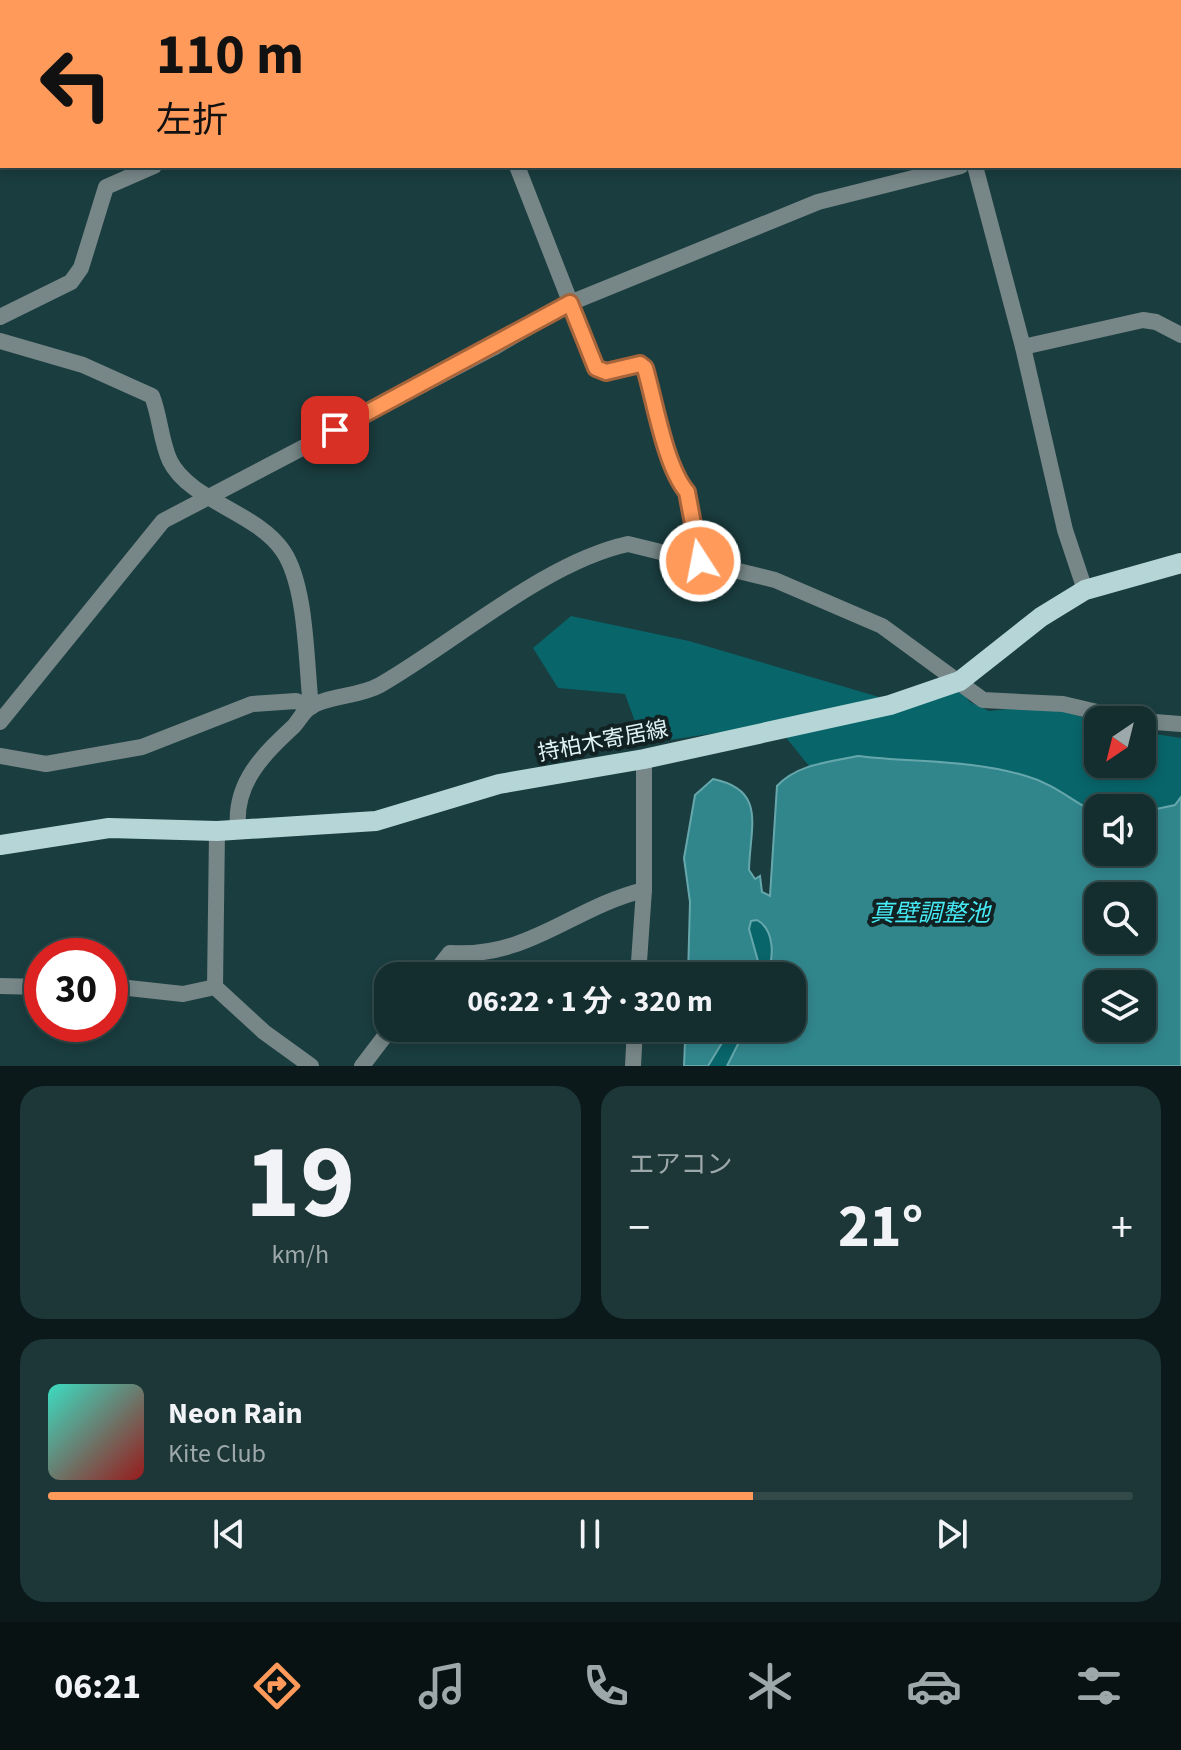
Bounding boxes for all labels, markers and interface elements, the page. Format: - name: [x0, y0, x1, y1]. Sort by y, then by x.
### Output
- text: 110 m: [156, 16, 304, 95]
- icon: left: [24, 32, 128, 136]
- text: 左折: [156, 95, 228, 146]
- pin: [301, 396, 369, 464]
- icon: arrive: [313, 408, 357, 452]
- position arrow: [658, 519, 742, 603]
- north arrow: [1084, 706, 1156, 778]
- map controls: [1084, 706, 1156, 1042]
- street label: 持柏木寄居線: [535, 713, 671, 769]
- button: sound: [1084, 794, 1156, 866]
- button: search: [1084, 882, 1156, 954]
- water label: 真壁調整池: [870, 896, 992, 931]
- speed limit sign: 30: [24, 938, 128, 1042]
- button: layers: [1084, 970, 1156, 1042]
- text: 06:22 · 1 分 · 320 m: [467, 980, 713, 1023]
- text: 19: [245, 1110, 355, 1258]
- text: エアコン: [629, 1146, 733, 1183]
- text: 21°: [838, 1185, 923, 1270]
- text: −: [629, 1197, 650, 1260]
- text: +: [1111, 1197, 1133, 1260]
- text: km/h: [271, 1236, 329, 1273]
- text: Neon Rain: [168, 1392, 303, 1435]
- text: Kite Club: [168, 1435, 266, 1472]
- icon: previous: [207, 1512, 251, 1556]
- icon: pause: [568, 1512, 612, 1556]
- icon: next: [930, 1512, 974, 1556]
- icon: directions: [249, 1658, 305, 1714]
- icon: music: [414, 1658, 470, 1714]
- icon: phone: [578, 1658, 634, 1714]
- icon: climate: [742, 1658, 798, 1714]
- icon: car: [906, 1658, 962, 1714]
- icon: filters: [1071, 1658, 1127, 1714]
- text: 06:21: [54, 1661, 141, 1712]

